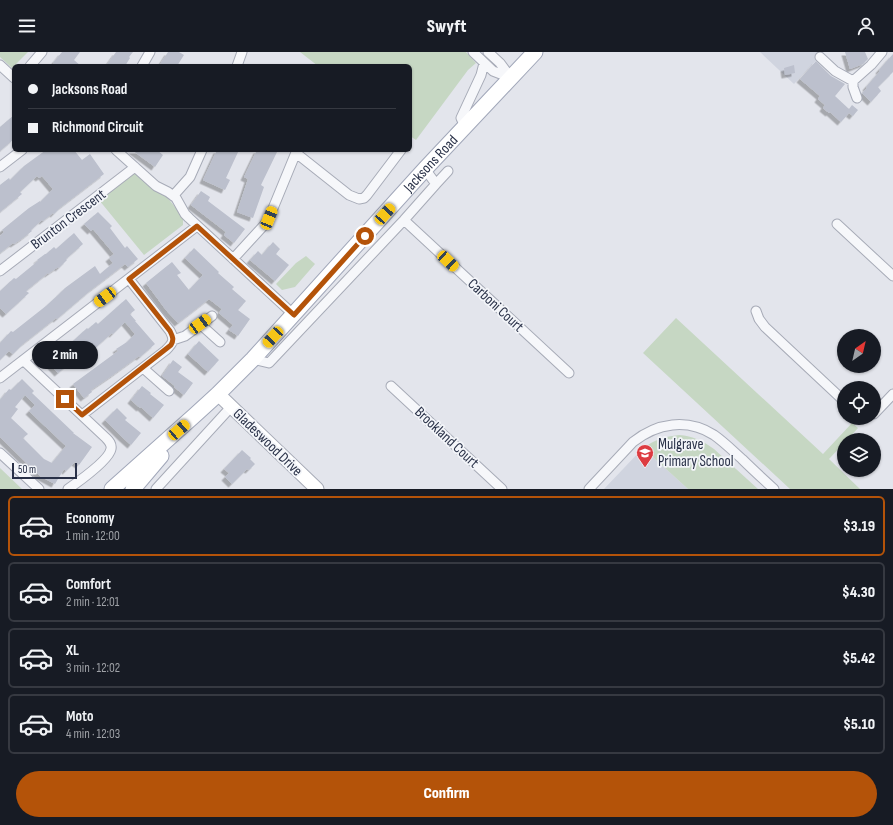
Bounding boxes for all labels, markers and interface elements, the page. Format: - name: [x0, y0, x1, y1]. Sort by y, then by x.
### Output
- icon: menu: [16, 15, 38, 37]
- icon: person: [855, 15, 877, 37]
- text: Swyft: [427, 16, 466, 37]
- text: Jacksons Road: [52, 80, 127, 99]
- text: Richmond Circuit: [52, 118, 144, 137]
- street label: Jacksons Road: [399, 131, 462, 197]
- street label: Brunton Crescent: [27, 185, 110, 254]
- car: [373, 201, 397, 227]
- car: [259, 205, 279, 231]
- route start: [356, 227, 374, 245]
- car: [435, 248, 461, 274]
- street label: Carboni Court: [464, 275, 528, 336]
- car: [92, 285, 118, 309]
- car: [187, 312, 213, 336]
- car: [260, 324, 286, 350]
- north arrow: [837, 329, 881, 373]
- map controls: [837, 329, 881, 477]
- callout: 2 min: [32, 341, 98, 369]
- text: 2 min: [52, 347, 78, 363]
- button: locate: [837, 381, 881, 425]
- route end: [56, 390, 74, 408]
- street label: Brookland Court: [410, 403, 483, 472]
- street label: Gladeswood Drive: [229, 404, 306, 480]
- car: [166, 418, 192, 442]
- button: layers: [837, 433, 881, 477]
- place label: Mulgrave Primary School: [658, 435, 734, 471]
- school or university icon: Mulgrave Primary School: [635, 443, 655, 468]
- scale bar: [12, 461, 77, 480]
- text: 50 m: [18, 463, 36, 476]
- icon: car: [18, 508, 54, 544]
- text: Economy: [66, 509, 115, 528]
- text: $3.19: [843, 517, 875, 536]
- text: 1 min · 12:00: [66, 528, 120, 544]
- icon: car: [18, 574, 54, 610]
- text: Comfort: [66, 575, 111, 594]
- text: $4.30: [842, 583, 875, 602]
- text: 2 min · 12:01: [66, 594, 119, 610]
- icon: car: [18, 640, 54, 676]
- text: XL: [66, 641, 79, 660]
- text: $5.42: [843, 649, 875, 668]
- text: 3 min · 12:02: [66, 660, 120, 676]
- icon: car: [18, 706, 54, 742]
- text: Moto: [66, 707, 93, 726]
- text: $5.10: [843, 715, 875, 734]
- text: 4 min · 12:03: [66, 726, 120, 742]
- button: Confirm: [16, 771, 877, 817]

